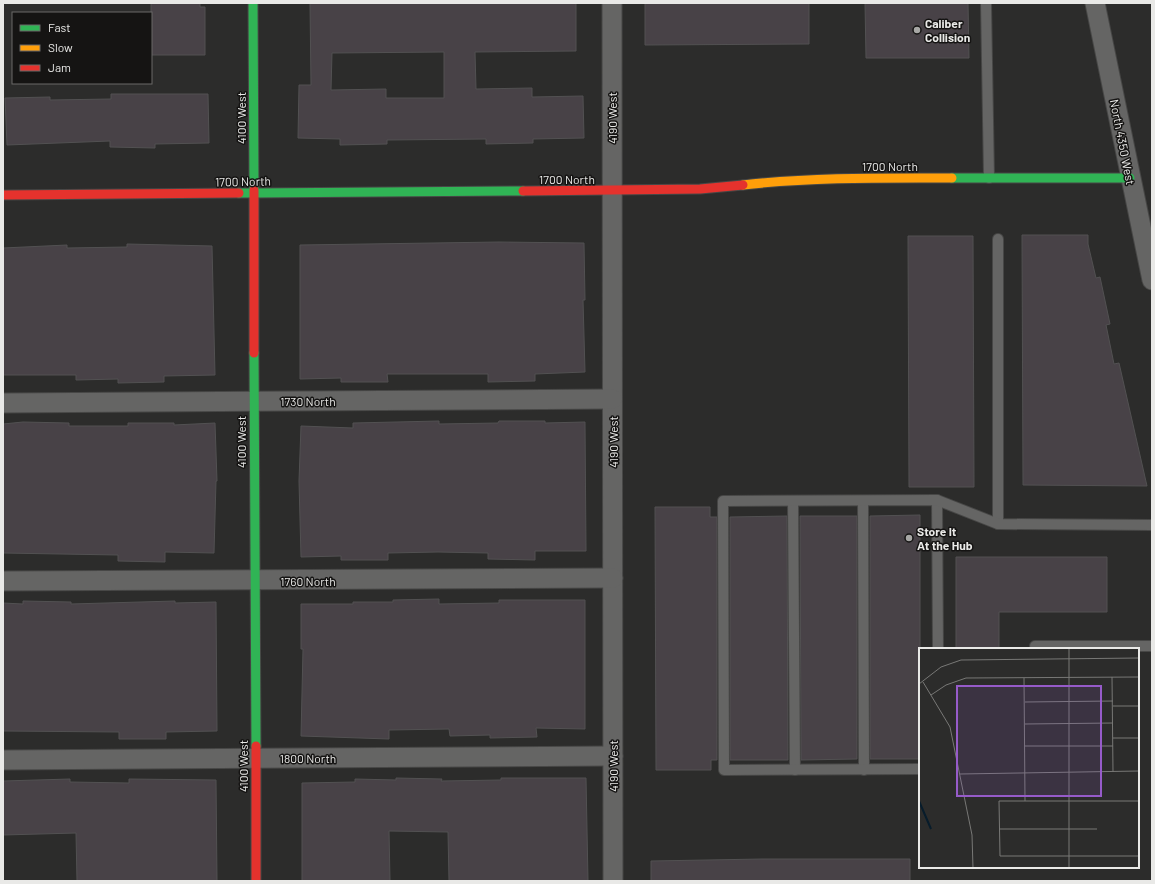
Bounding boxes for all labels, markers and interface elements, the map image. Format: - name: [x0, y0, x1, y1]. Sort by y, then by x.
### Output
- legend: [12, 12, 152, 84]
- place label: Caliber Collision: [925, 16, 970, 44]
- text: Fast: [48, 20, 71, 34]
- marker: Caliber Collision: [912, 25, 922, 35]
- text: Slow: [48, 40, 73, 54]
- text: Jam: [48, 60, 71, 74]
- street label: 4100 West: [234, 92, 248, 144]
- street label: 4190 West: [605, 92, 619, 144]
- street label: North 4350 West: [1108, 98, 1138, 186]
- street label: 1700 North: [862, 159, 918, 173]
- street label: 1700 North: [539, 172, 595, 186]
- street label: 1700 North: [215, 174, 271, 188]
- street label: 1730 North: [280, 394, 336, 408]
- street label: 4100 West: [234, 416, 248, 468]
- street label: 4190 West: [606, 416, 620, 468]
- place label: Store It At the Hub: [917, 524, 973, 552]
- marker: Store It At the Hub: [904, 533, 914, 543]
- street label: 1760 North: [280, 574, 336, 588]
- inset map: [919, 648, 1139, 868]
- street label: 4100 West: [236, 740, 250, 792]
- street label: 4190 West: [606, 740, 620, 792]
- street label: 1800 North: [280, 751, 336, 765]

